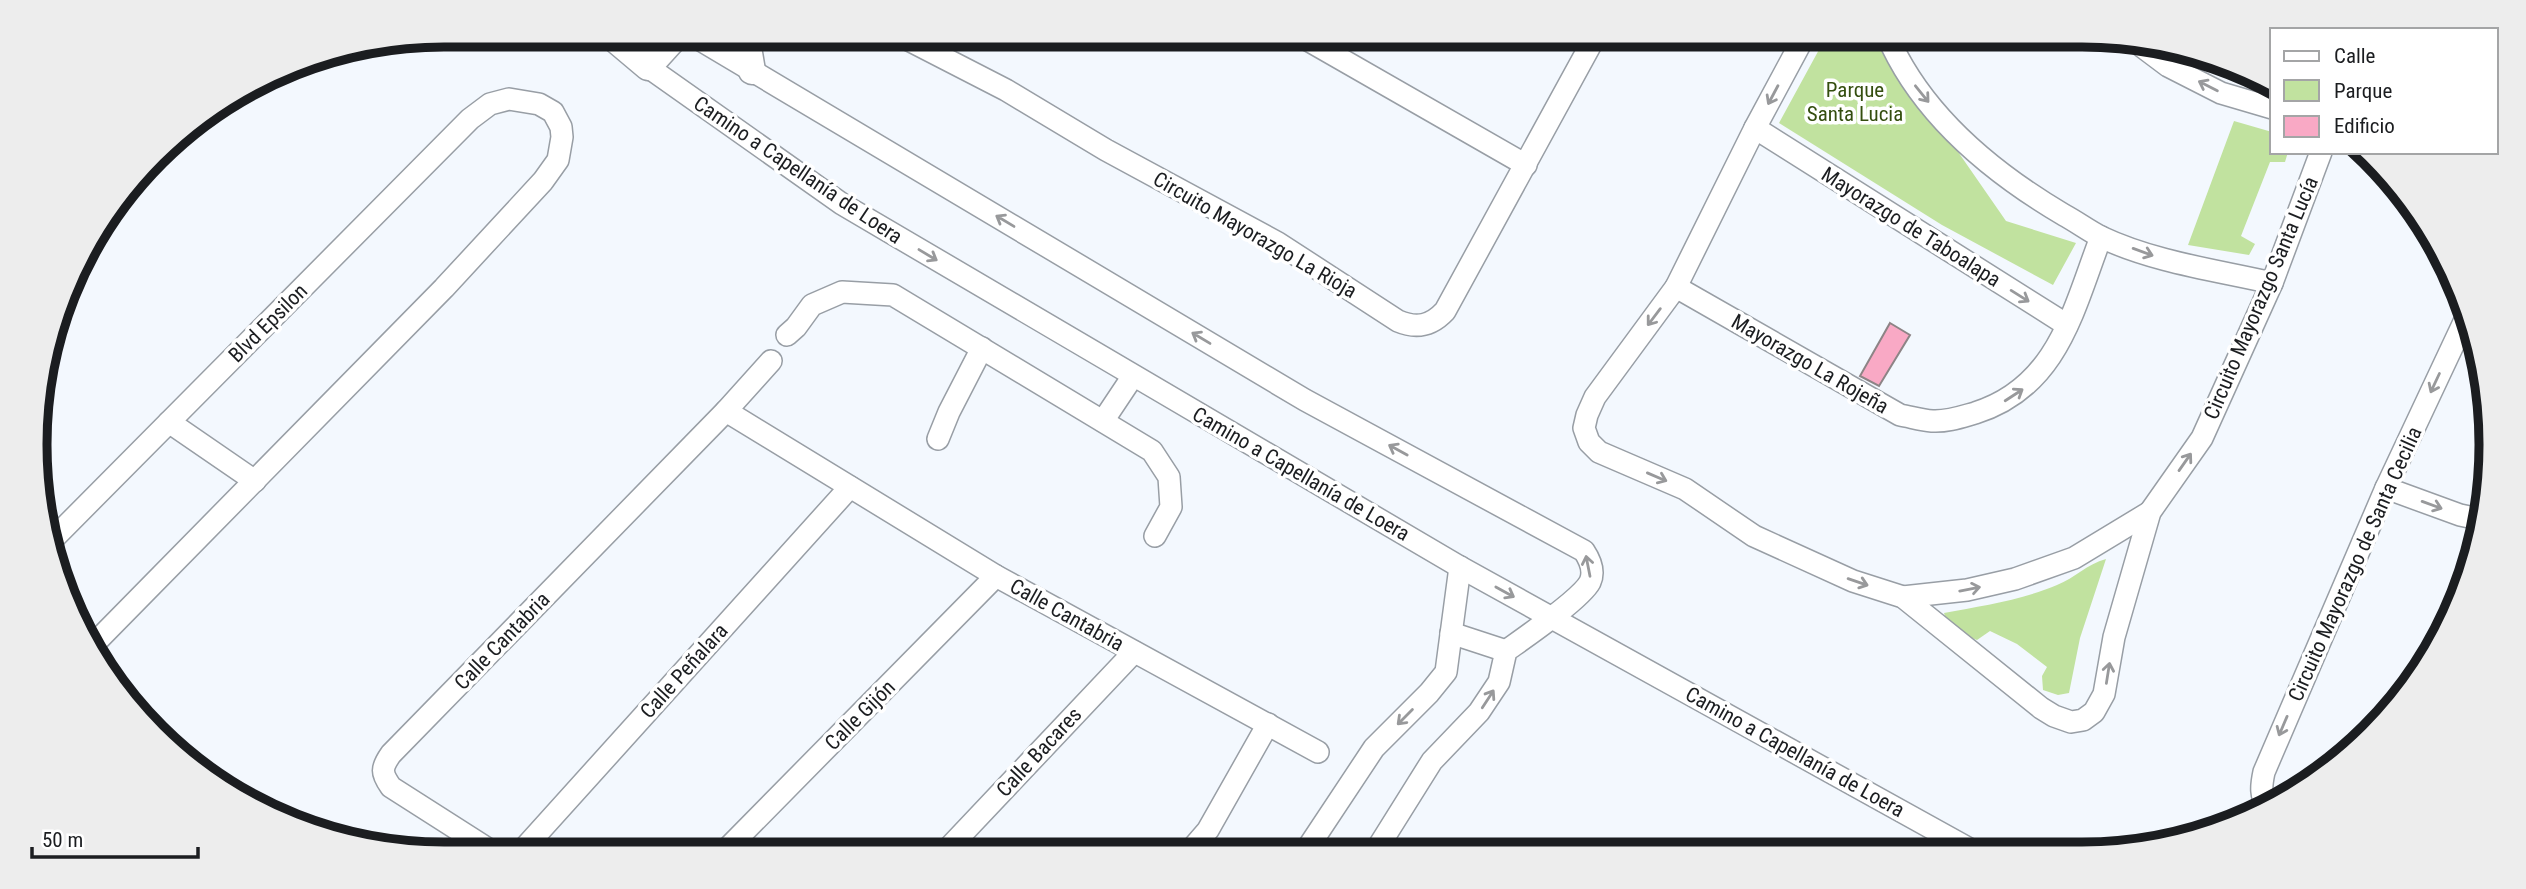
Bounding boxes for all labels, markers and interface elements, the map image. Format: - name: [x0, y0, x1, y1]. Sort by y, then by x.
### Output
- legend: [2270, 28, 2498, 154]
- text: Calle: [2334, 44, 2376, 68]
- park label: Parque Santa Lucia: [1807, 78, 1903, 126]
- one-way arrow: [2198, 79, 2219, 93]
- text: Parque: [2334, 79, 2392, 103]
- one-way arrow: [1766, 84, 1779, 105]
- one-way arrow: [1914, 84, 1929, 102]
- street label: Camino a Capellanía de Loera: [689, 91, 907, 249]
- text: Edificio: [2334, 114, 2395, 138]
- street label: Mayorazgo de Taboalapa: [1817, 162, 2005, 292]
- street label: Circuito Mayorazgo La Rioja: [1149, 167, 1361, 303]
- street label: Circuito Mayorazgo Santa Lucía: [2199, 173, 2323, 423]
- one-way arrow: [996, 214, 1016, 228]
- one-way arrow: [2132, 247, 2154, 259]
- one-way arrow: [917, 249, 938, 262]
- street label: Blvd Epsilon: [224, 279, 312, 367]
- one-way arrow: [2009, 289, 2029, 303]
- one-way arrow: [1647, 307, 1662, 326]
- street label: Mayorazgo La Rojeña: [1727, 309, 1893, 419]
- one-way arrow: [1191, 330, 1211, 344]
- one-way arrow: [2427, 372, 2441, 393]
- one-way arrow: [2004, 388, 2023, 402]
- street label: Camino a Capellanía de Loera: [1188, 402, 1414, 546]
- street label: Circuito Mayorazgo de Santa Cecilia: [2283, 423, 2427, 705]
- one-way arrow: [1389, 443, 1409, 457]
- one-way arrow: [2178, 453, 2192, 472]
- one-way arrow: [1646, 472, 1667, 485]
- one-way arrow: [2421, 500, 2443, 512]
- one-way arrow: [1581, 556, 1594, 578]
- street label: Calle Cantabria: [1006, 574, 1128, 656]
- one-way arrow: [1847, 576, 1869, 589]
- one-way arrow: [1958, 582, 1981, 595]
- one-way arrow: [1495, 585, 1515, 599]
- street label: Calle Cantabria: [449, 587, 555, 695]
- street label: Calle Peñalara: [635, 619, 733, 723]
- one-way arrow: [2102, 662, 2115, 685]
- street label: Calle Gijón: [820, 675, 900, 755]
- street label: Camino a Capellanía de Loera: [1681, 682, 1909, 822]
- one-way arrow: [1481, 690, 1495, 710]
- street label: Calle Bacares: [992, 702, 1086, 802]
- one-way arrow: [1397, 708, 1414, 725]
- one-way arrow: [2276, 715, 2289, 736]
- scale bar: [32, 816, 198, 860]
- text: 50 m: [42, 828, 83, 852]

